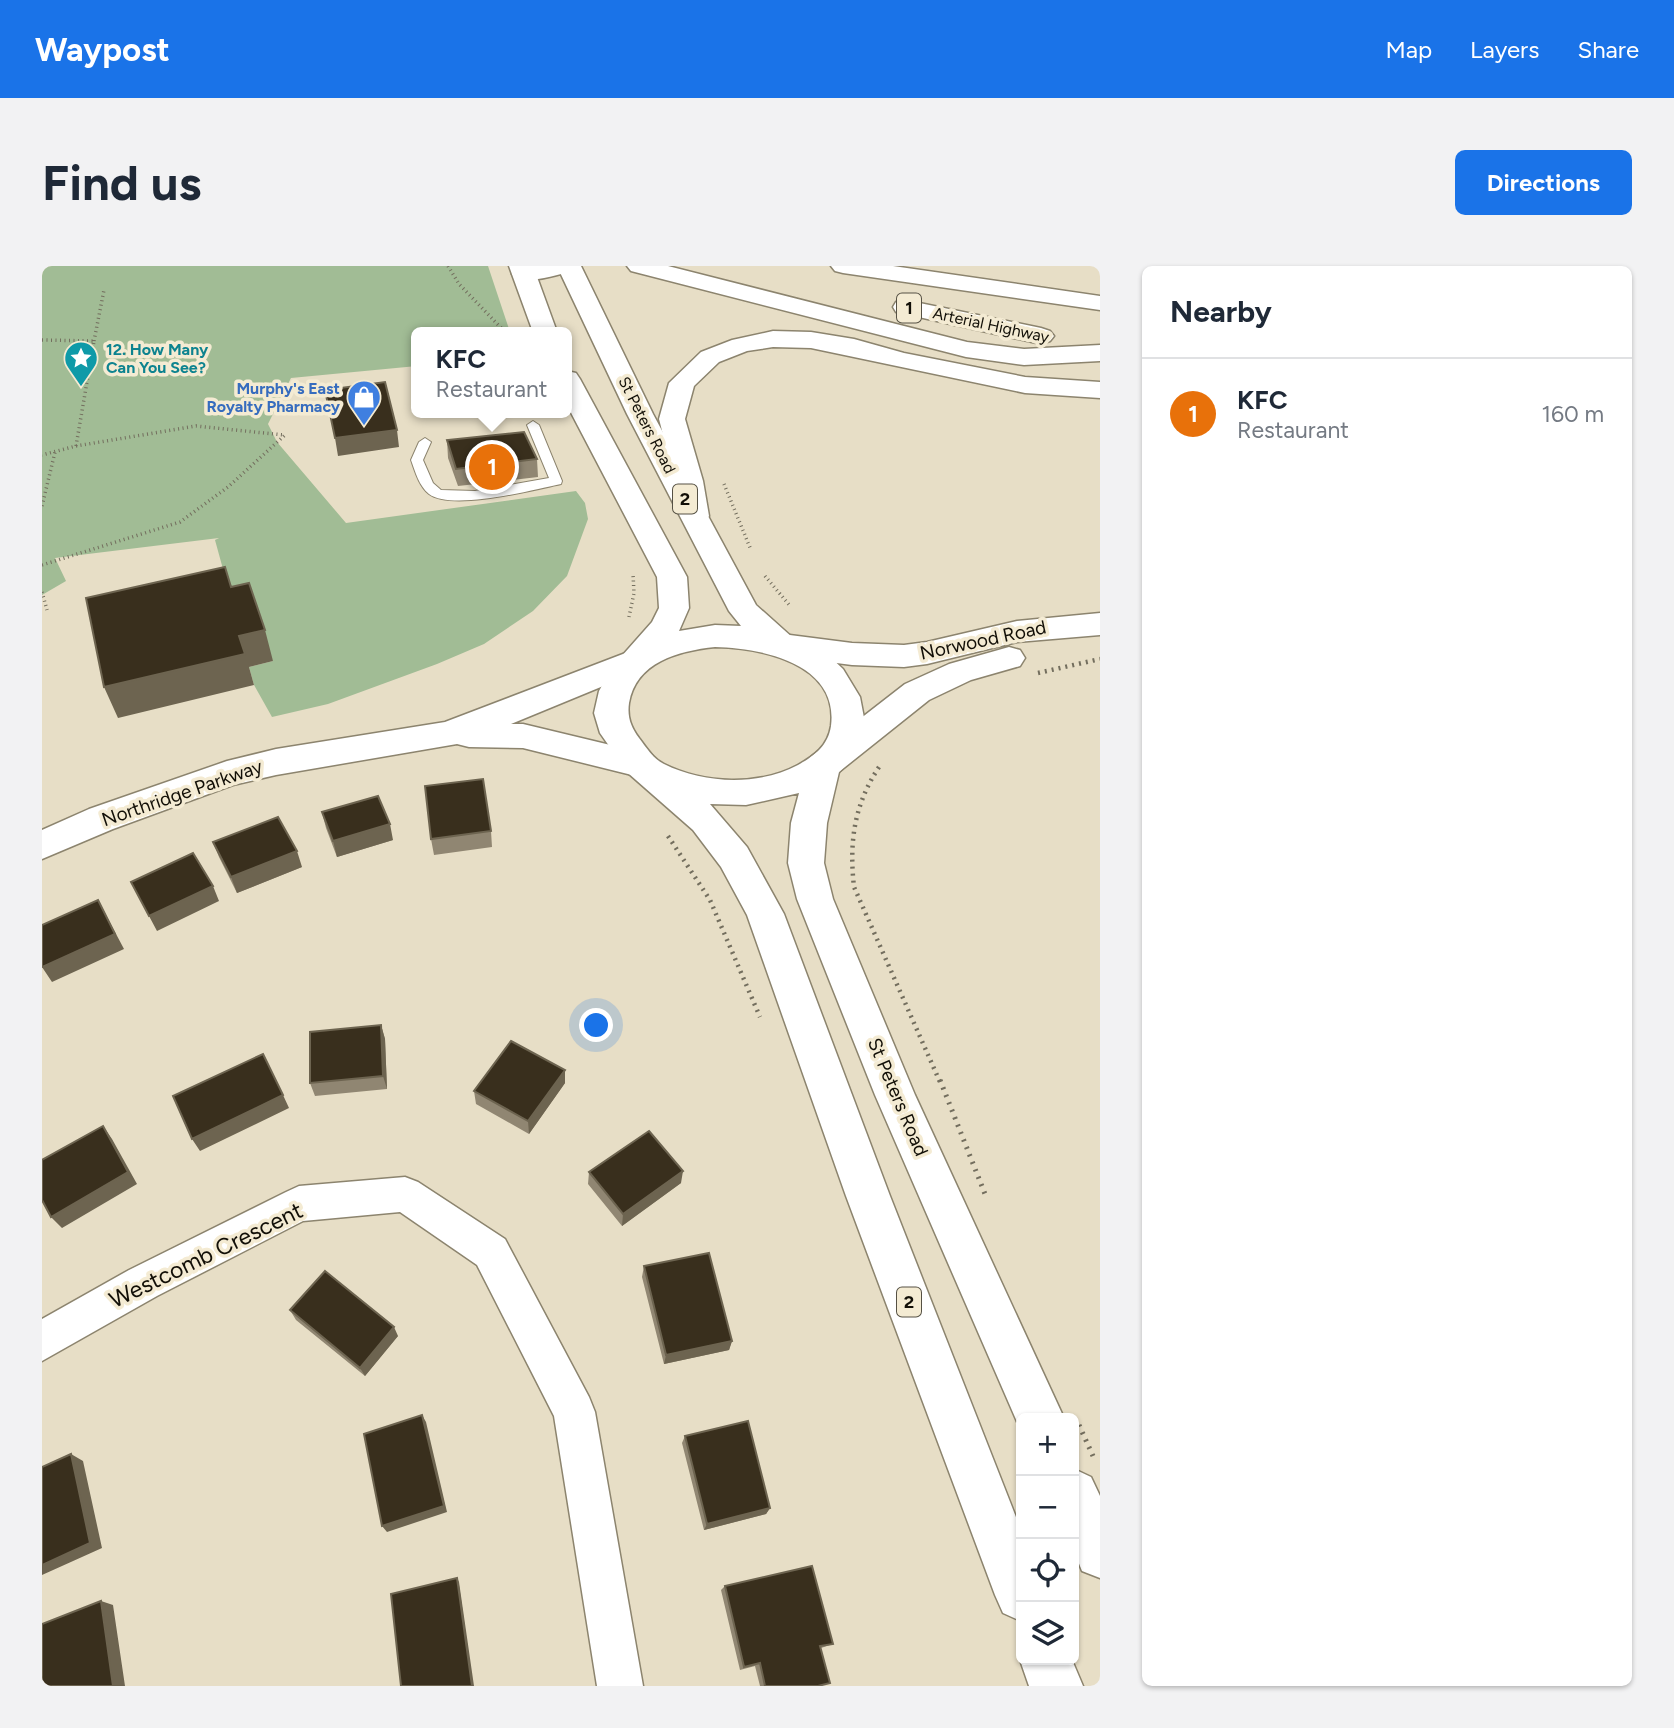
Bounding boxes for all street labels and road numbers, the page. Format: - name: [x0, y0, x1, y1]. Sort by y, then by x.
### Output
- road number: 1: [897, 294, 921, 322]
- street label: Arterial Highway: [931, 303, 1051, 347]
- street label: St Peters Road: [614, 373, 680, 477]
- road number: 2: [673, 484, 697, 513]
- street label: Norwood Road: [918, 615, 1048, 665]
- street label: Northridge Parkway: [99, 755, 265, 831]
- street label: St Peters Road: [863, 1035, 933, 1159]
- street label: Westcomb Crescent: [105, 1196, 307, 1314]
- road number: 2: [897, 1287, 921, 1316]

